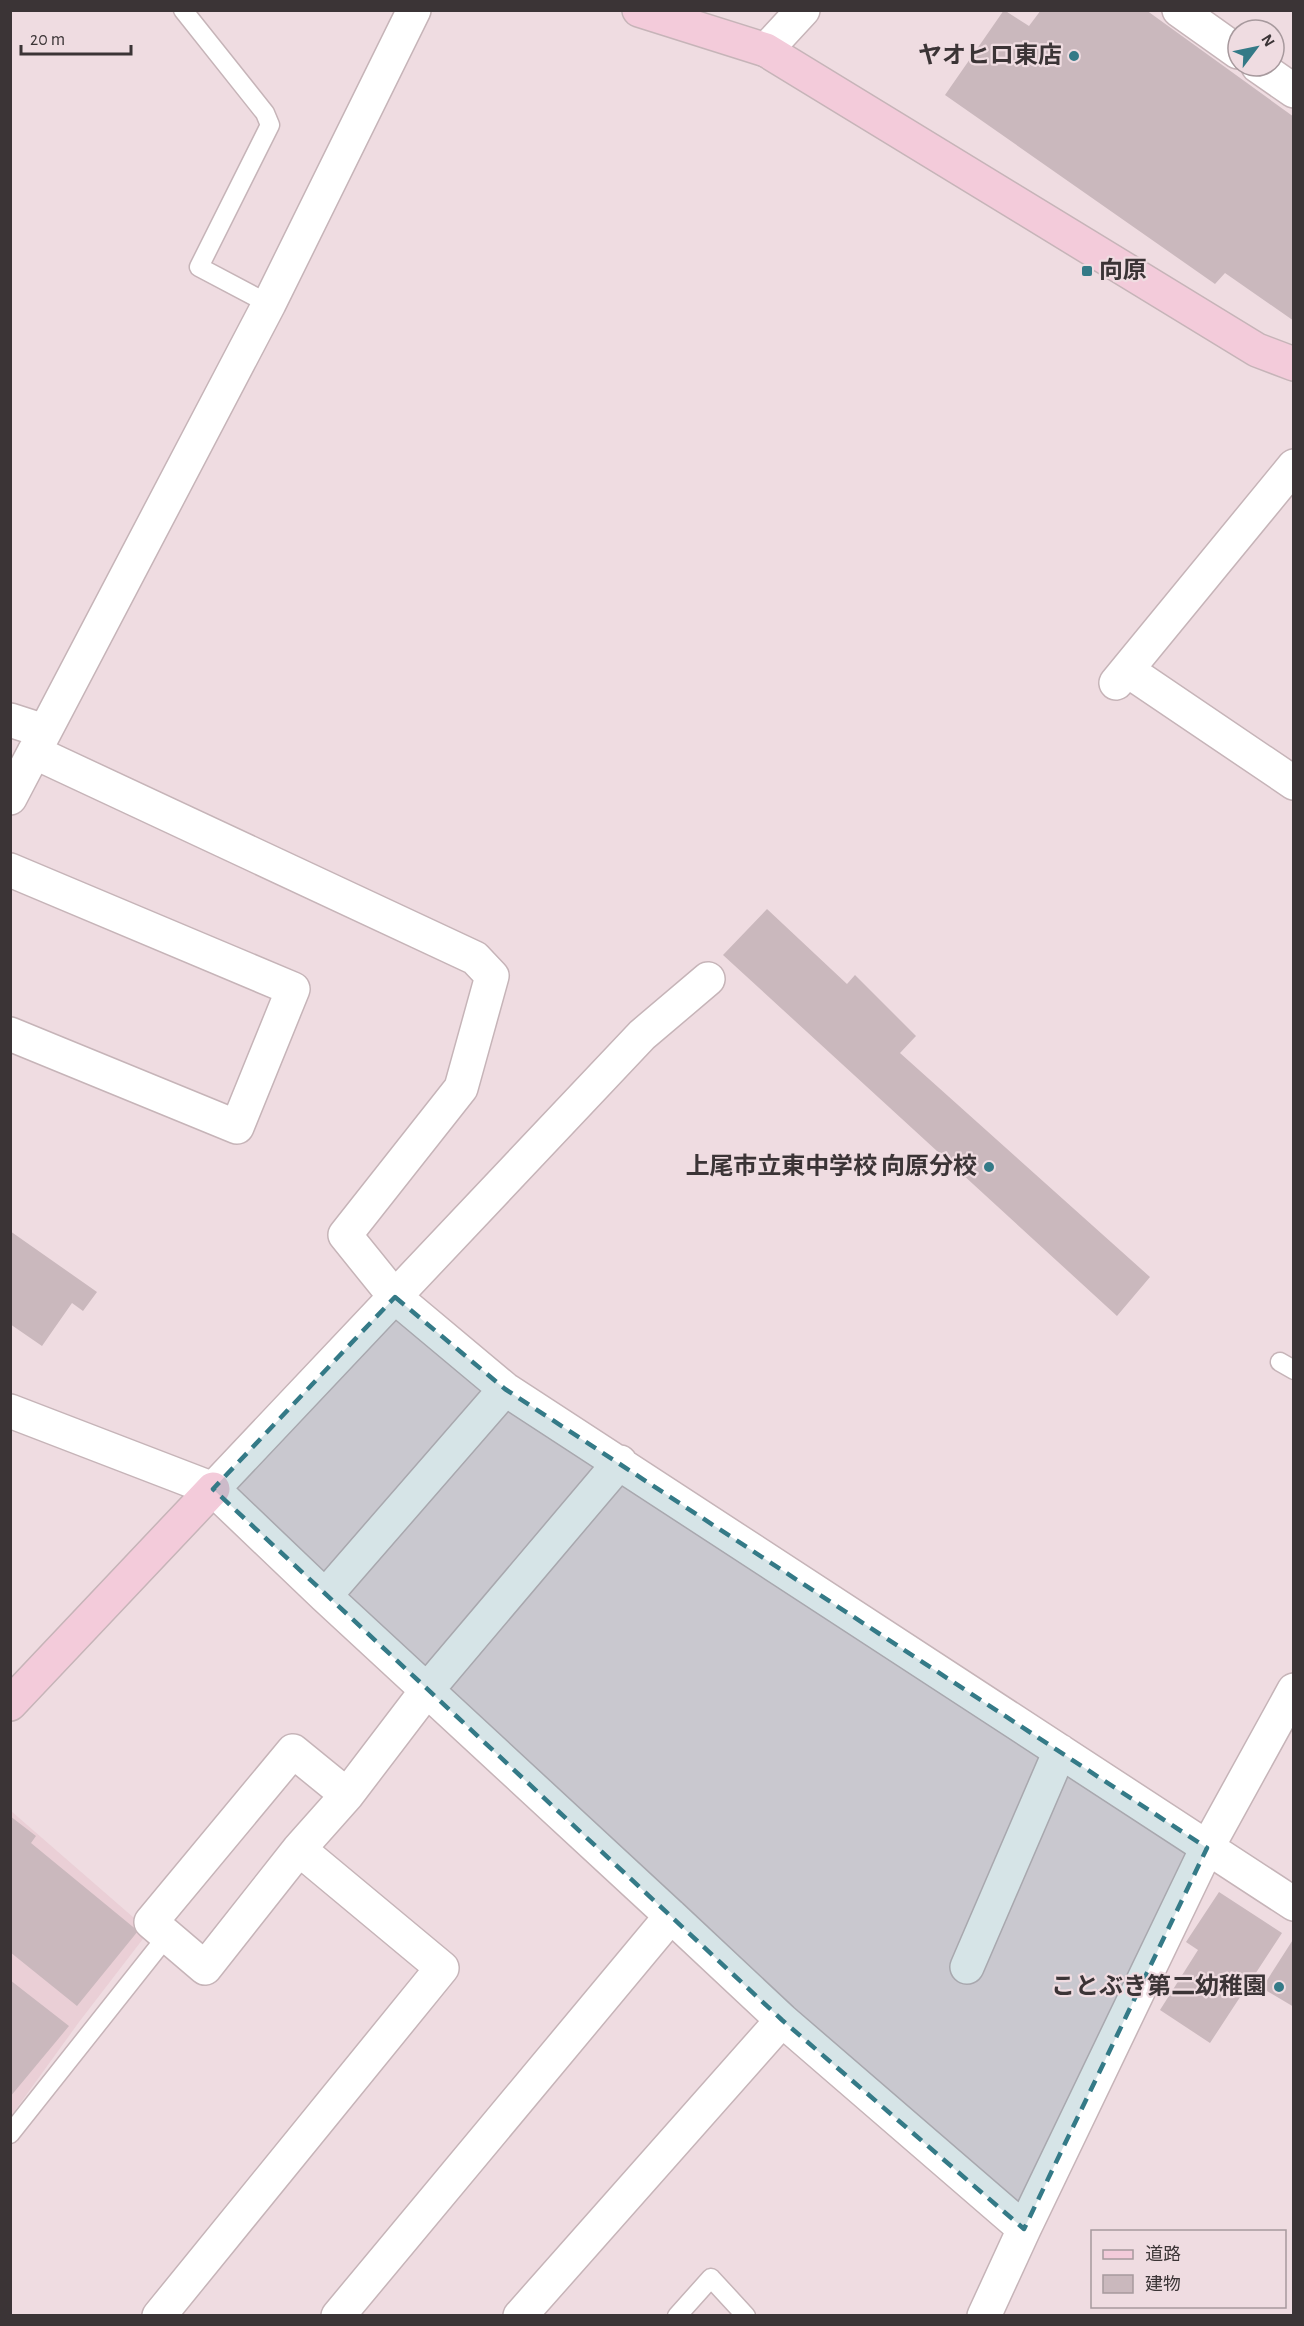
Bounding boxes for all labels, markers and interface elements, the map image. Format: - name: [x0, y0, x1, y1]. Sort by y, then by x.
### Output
- scale bar: [21, 18, 130, 56]
- north arrow: [1226, 18, 1286, 78]
- text: 20 m: [30, 31, 65, 49]
- text: N: [1258, 32, 1278, 50]
- place label: ヤオヒロ東店: [918, 42, 1062, 68]
- marker: ヤオヒロ東店: [1067, 49, 1081, 63]
- place label: 向原: [1099, 257, 1147, 283]
- marker: 向原: [1080, 264, 1094, 278]
- place label: 上尾市立東中学校 向原分校: [685, 1153, 977, 1179]
- marker: 上尾市立東中学校 向原分校: [982, 1160, 996, 1174]
- place label: ことぶき第二幼稚園: [1051, 1973, 1267, 1999]
- marker: ことぶき第二幼稚園: [1272, 1980, 1286, 1994]
- legend: [1091, 2230, 1286, 2308]
- text: 道路: [1145, 2244, 1181, 2264]
- text: 建物: [1145, 2274, 1181, 2294]

